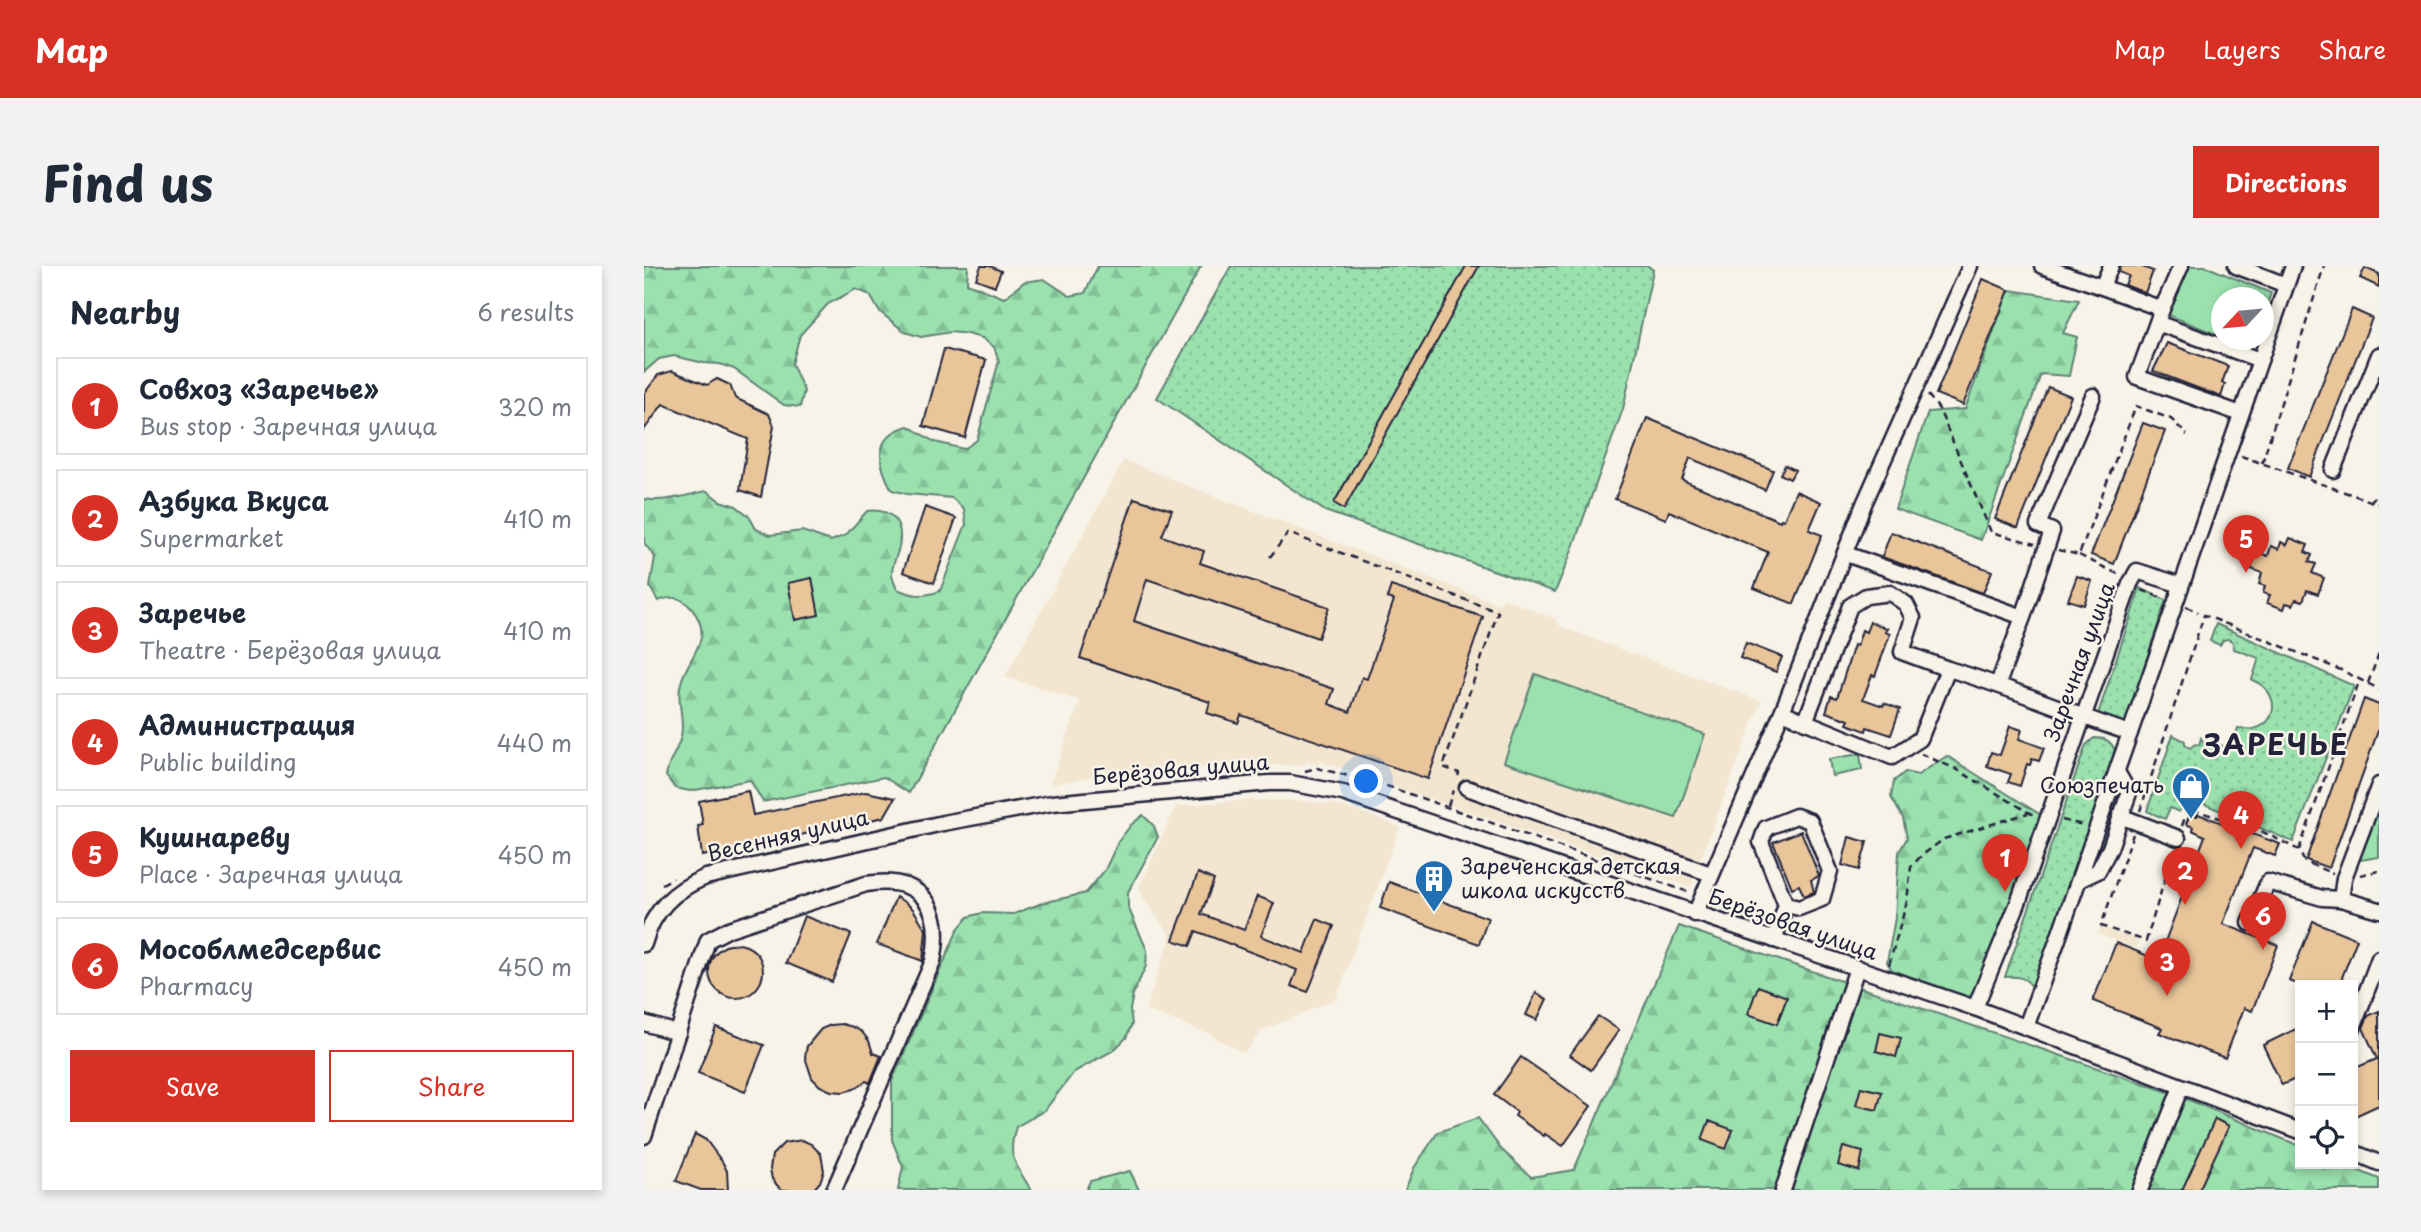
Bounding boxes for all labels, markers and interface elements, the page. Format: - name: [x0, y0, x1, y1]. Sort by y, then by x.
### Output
- text: Map: [35, 24, 108, 74]
- text: Map: [2114, 31, 2165, 67]
- text: Layers: [2203, 31, 2280, 67]
- text: Share: [2318, 31, 2386, 67]
- text: Find us: [42, 145, 213, 219]
- button: Directions: [2193, 146, 2379, 218]
- north arrow: [2211, 287, 2274, 350]
- text: Nearby: [70, 289, 180, 334]
- text: 6 results: [478, 294, 574, 329]
- text: Совхоз «Заречье»: [139, 369, 379, 408]
- text: 1: [90, 389, 101, 424]
- text: 320 m: [498, 389, 572, 424]
- text: Bus stop · Заречная улица: [139, 408, 437, 443]
- text: Азбука Вкуса: [139, 481, 329, 520]
- text: 2: [87, 501, 103, 536]
- text: 410 m: [503, 501, 572, 536]
- pin: 5: [2223, 515, 2269, 573]
- text: Supermarket: [139, 520, 283, 555]
- street label: Заречная улица: [2034, 576, 2122, 745]
- text: Заречье: [139, 593, 246, 632]
- text: 3: [87, 613, 103, 648]
- text: 410 m: [503, 613, 572, 648]
- text: Theatre · Берёзовая улица: [139, 632, 441, 667]
- text: Администрация: [139, 705, 356, 744]
- district label: ЗАРЕЧЬЕ: [2202, 722, 2349, 765]
- text: 4: [87, 725, 103, 760]
- text: 440 m: [497, 725, 572, 760]
- text: Public building: [139, 744, 296, 779]
- street label: Берёзовая улица: [1091, 744, 1271, 792]
- your location: [1349, 764, 1383, 798]
- shop icon: Союзпечать: [2170, 765, 2212, 820]
- place label: Союзпечать: [2040, 768, 2164, 800]
- pin: 4: [2218, 791, 2264, 849]
- street label: Весенняя улица: [704, 800, 872, 868]
- text: Кушнареву: [139, 817, 290, 856]
- pin: 1: [1982, 834, 2028, 892]
- text: 5: [88, 837, 102, 872]
- text: 450 m: [498, 837, 572, 872]
- pin: 2: [2162, 847, 2208, 905]
- place label: Зареченская детская школа искусств: [1461, 849, 1681, 905]
- text: Place · Заречная улица: [139, 856, 402, 891]
- building icon: Зареченская детская школа искусств: [1413, 858, 1455, 913]
- street label: Берёзовая улица: [1705, 879, 1883, 967]
- pin: 6: [2240, 892, 2286, 950]
- text: Мособлмедсервис: [139, 929, 381, 968]
- pin: 3: [2144, 938, 2190, 996]
- text: 6: [87, 949, 103, 984]
- text: 450 m: [498, 949, 572, 984]
- text: Pharmacy: [139, 968, 253, 1003]
- map controls: [2295, 980, 2358, 1169]
- button: +: [2295, 980, 2358, 1043]
- button: −: [2295, 1043, 2358, 1106]
- button: Save: [70, 1050, 315, 1122]
- button: Share: [329, 1050, 574, 1122]
- button: locate: [2295, 1106, 2358, 1169]

